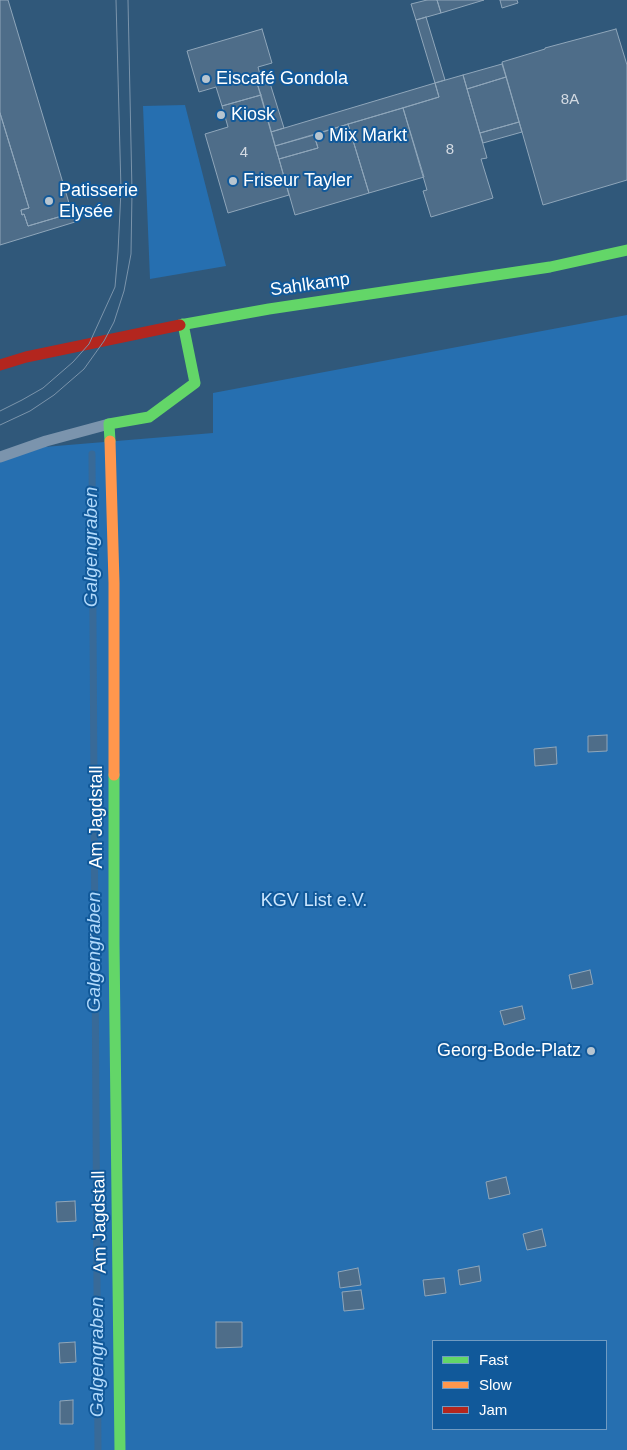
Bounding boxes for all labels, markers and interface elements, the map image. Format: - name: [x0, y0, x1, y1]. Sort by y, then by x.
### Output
- place label: Eiscafé Gondola: [216, 68, 348, 90]
- marker: Eiscafé Gondola: [200, 73, 212, 85]
- house number: 8A: [561, 91, 579, 109]
- place label: Kiosk: [231, 104, 275, 126]
- marker: Kiosk: [215, 109, 227, 121]
- place label: Mix Markt: [329, 125, 407, 147]
- marker: Mix Markt: [313, 130, 325, 142]
- house number: 8: [446, 141, 454, 159]
- house number: 4: [240, 144, 248, 162]
- place label: Friseur Tayler: [243, 170, 352, 192]
- marker: Friseur Tayler: [227, 175, 239, 187]
- place label: Patisserie Elysée: [59, 180, 138, 222]
- marker: Patisserie Elysée: [43, 195, 55, 207]
- street label: Sahlkamp: [269, 269, 351, 301]
- water label: Galgengraben: [81, 487, 103, 607]
- street label: Am Jagdstall: [86, 765, 108, 869]
- park label: KGV List e.V.: [261, 890, 367, 912]
- water label: Galgengraben: [84, 892, 106, 1012]
- place label: Georg-Bode-Platz: [437, 1040, 581, 1062]
- marker: Georg-Bode-Platz: [585, 1045, 597, 1057]
- street label: Am Jagdstall: [88, 1170, 112, 1274]
- water label: Galgengraben: [87, 1297, 109, 1417]
- legend: [432, 1340, 607, 1430]
- text: Fast: [479, 1351, 508, 1368]
- text: Slow: [479, 1376, 512, 1393]
- text: Jam: [479, 1401, 507, 1418]

